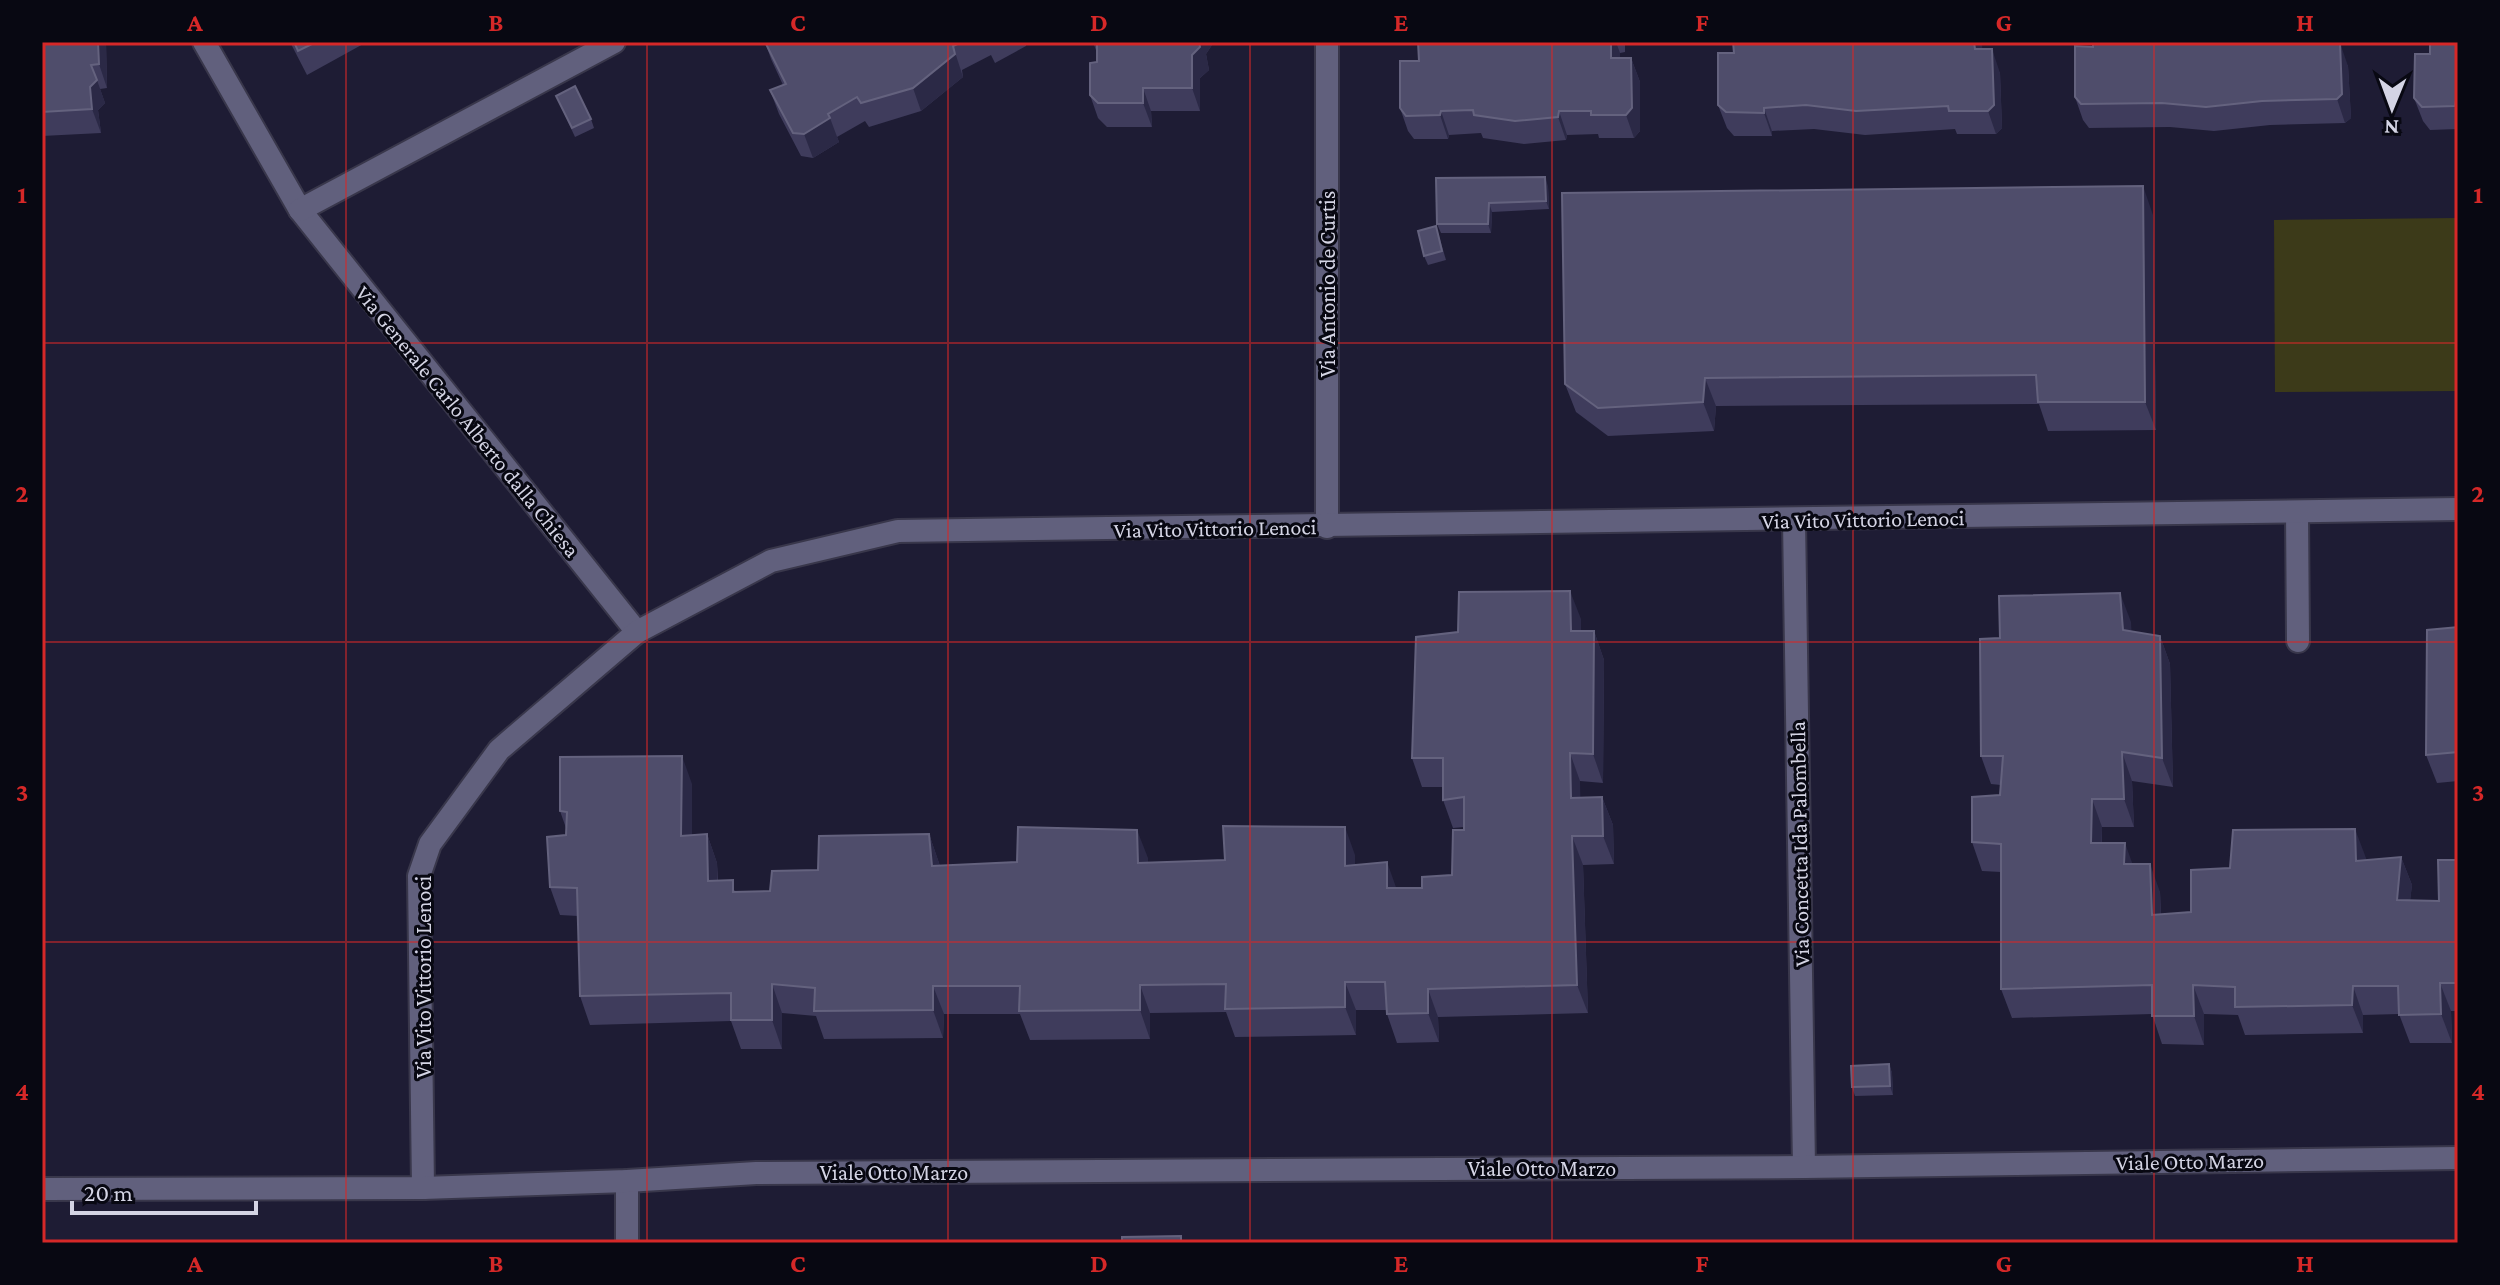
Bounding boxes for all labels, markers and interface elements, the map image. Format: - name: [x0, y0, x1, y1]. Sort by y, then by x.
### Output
- text: A: [186, 8, 203, 37]
- text: B: [488, 8, 504, 37]
- text: C: [790, 8, 806, 37]
- text: D: [1090, 8, 1108, 37]
- text: E: [1394, 8, 1409, 37]
- text: F: [1695, 8, 1709, 37]
- text: G: [1996, 8, 2012, 37]
- text: H: [2296, 8, 2314, 37]
- north arrow: [2352, 68, 2432, 148]
- text: N: [2384, 115, 2399, 140]
- text: 1: [17, 180, 27, 209]
- text: 1: [2473, 180, 2483, 209]
- street label: Via Antonio de Curtis: [1315, 191, 1340, 377]
- street label: Via Generale Carlo Alberto dalla Chiesa: [350, 281, 585, 562]
- text: 2: [15, 479, 29, 508]
- text: 2: [2471, 479, 2485, 508]
- street label: Via Vito Vittorio Lenoci: [1762, 505, 1965, 534]
- street label: Via Vito Vittorio Lenoci: [1114, 514, 1317, 543]
- street label: Via Concetta Ida Palombella: [1785, 721, 1814, 967]
- text: 3: [16, 778, 28, 807]
- text: 3: [2472, 778, 2484, 807]
- street label: Via Vito Vittorio Lenoci: [411, 875, 436, 1078]
- text: 4: [15, 1077, 29, 1106]
- text: 4: [2471, 1077, 2485, 1106]
- street label: Viale Otto Marzo: [2116, 1148, 2264, 1175]
- street label: Viale Otto Marzo: [1468, 1156, 1616, 1181]
- street label: Viale Otto Marzo: [820, 1160, 968, 1185]
- scale bar: [72, 1165, 256, 1215]
- text: 20 m: [84, 1179, 133, 1206]
- text: A: [186, 1249, 203, 1278]
- text: B: [488, 1249, 504, 1278]
- text: C: [790, 1249, 806, 1278]
- text: D: [1090, 1249, 1108, 1278]
- text: E: [1394, 1249, 1409, 1278]
- text: F: [1695, 1249, 1709, 1278]
- text: G: [1996, 1249, 2012, 1278]
- text: H: [2296, 1249, 2314, 1278]

